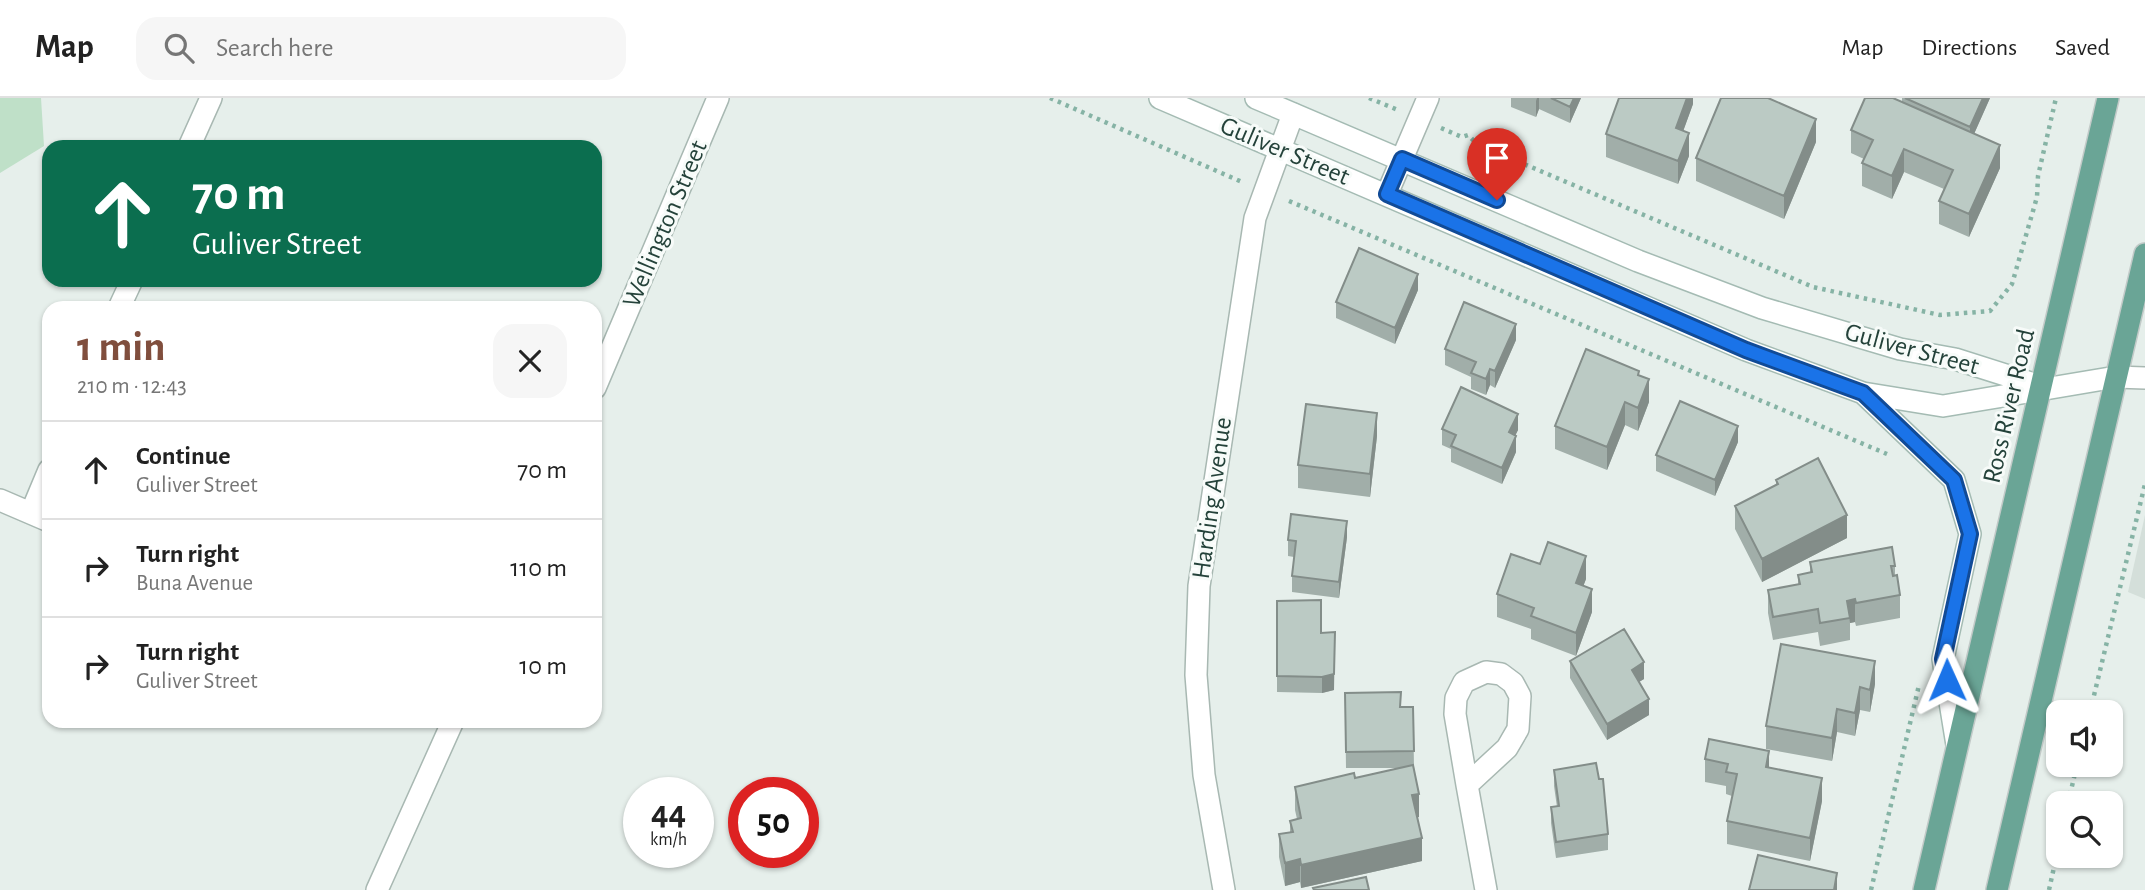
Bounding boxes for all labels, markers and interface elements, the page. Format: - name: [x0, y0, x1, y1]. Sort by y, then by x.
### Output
- search box: [136, 17, 626, 80]
- icon: search: [160, 29, 198, 67]
- text: Map: [35, 31, 94, 64]
- text: Search here: [216, 35, 334, 61]
- text: Map: [1841, 36, 1883, 60]
- text: Directions: [1921, 36, 2017, 60]
- text: Saved: [2055, 36, 2110, 60]
- street label: Guliver Street: [1217, 112, 1353, 190]
- pin: [1467, 128, 1527, 200]
- street label: Wellington Street: [618, 137, 712, 311]
- icon: arrive: [1478, 139, 1516, 177]
- icon: ahead: [77, 168, 168, 259]
- text: 70 m: [192, 170, 286, 219]
- text: Guliver Street: [192, 228, 361, 260]
- street label: Guliver Street: [1842, 319, 1982, 379]
- button: close: [493, 324, 567, 398]
- text: 1 min: [77, 326, 166, 368]
- street label: Ross River Road: [1979, 326, 2039, 486]
- text: 210 m · 12:43: [77, 375, 187, 398]
- street label: Harding Avenue: [1188, 415, 1236, 581]
- text: Continue: [136, 443, 231, 469]
- icon: ahead: [77, 451, 115, 489]
- text: 70 m: [517, 457, 567, 483]
- text: Guliver Street: [136, 474, 258, 497]
- text: Turn right: [136, 541, 239, 567]
- icon: right: [77, 549, 115, 587]
- text: 110 m: [510, 555, 567, 581]
- text: Buna Avenue: [136, 572, 253, 595]
- text: Turn right: [136, 639, 239, 665]
- position arrow: [1910, 643, 1984, 717]
- icon: right: [77, 647, 115, 685]
- text: 10 m: [519, 653, 567, 679]
- text: Guliver Street: [136, 670, 258, 693]
- map controls: [2046, 700, 2123, 868]
- button: sound: [2046, 700, 2123, 777]
- speed limit sign: 50: [728, 777, 819, 868]
- button: search: [2046, 791, 2123, 868]
- text: 44: [651, 796, 686, 831]
- text: km/h: [650, 831, 687, 849]

